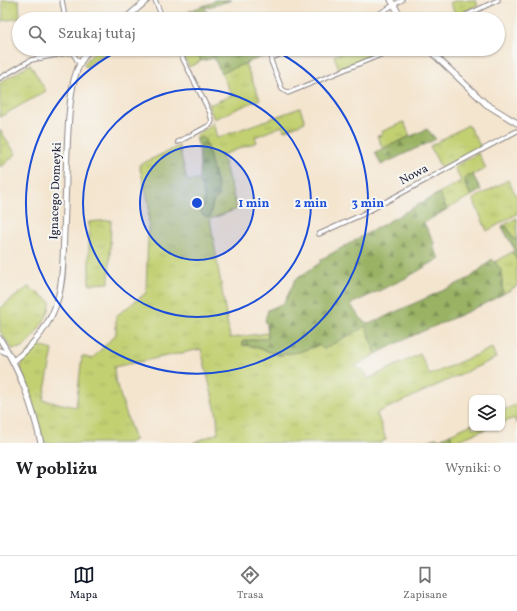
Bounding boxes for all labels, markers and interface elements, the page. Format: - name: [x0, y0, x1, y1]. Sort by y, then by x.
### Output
- search box: [12, 12, 505, 56]
- icon: search: [26, 23, 48, 45]
- text: Szukaj tutaj: [58, 24, 136, 45]
- street label: Ignacego Domeyki: [46, 142, 66, 240]
- street label: Nowa: [397, 161, 431, 189]
- centre of rings: [190, 196, 204, 210]
- text: 1 min: [239, 196, 270, 212]
- text: 2 min: [295, 196, 327, 212]
- text: 3 min: [352, 196, 384, 212]
- map controls: [469, 395, 505, 431]
- button: layers: [469, 395, 505, 431]
- text: W pobliżu: [16, 458, 97, 481]
- text: Wyniki: 0: [445, 460, 501, 478]
- tab: Mapa: [70, 564, 97, 603]
- tab: Trasa: [237, 564, 263, 603]
- tab: Zapisane: [403, 564, 447, 603]

